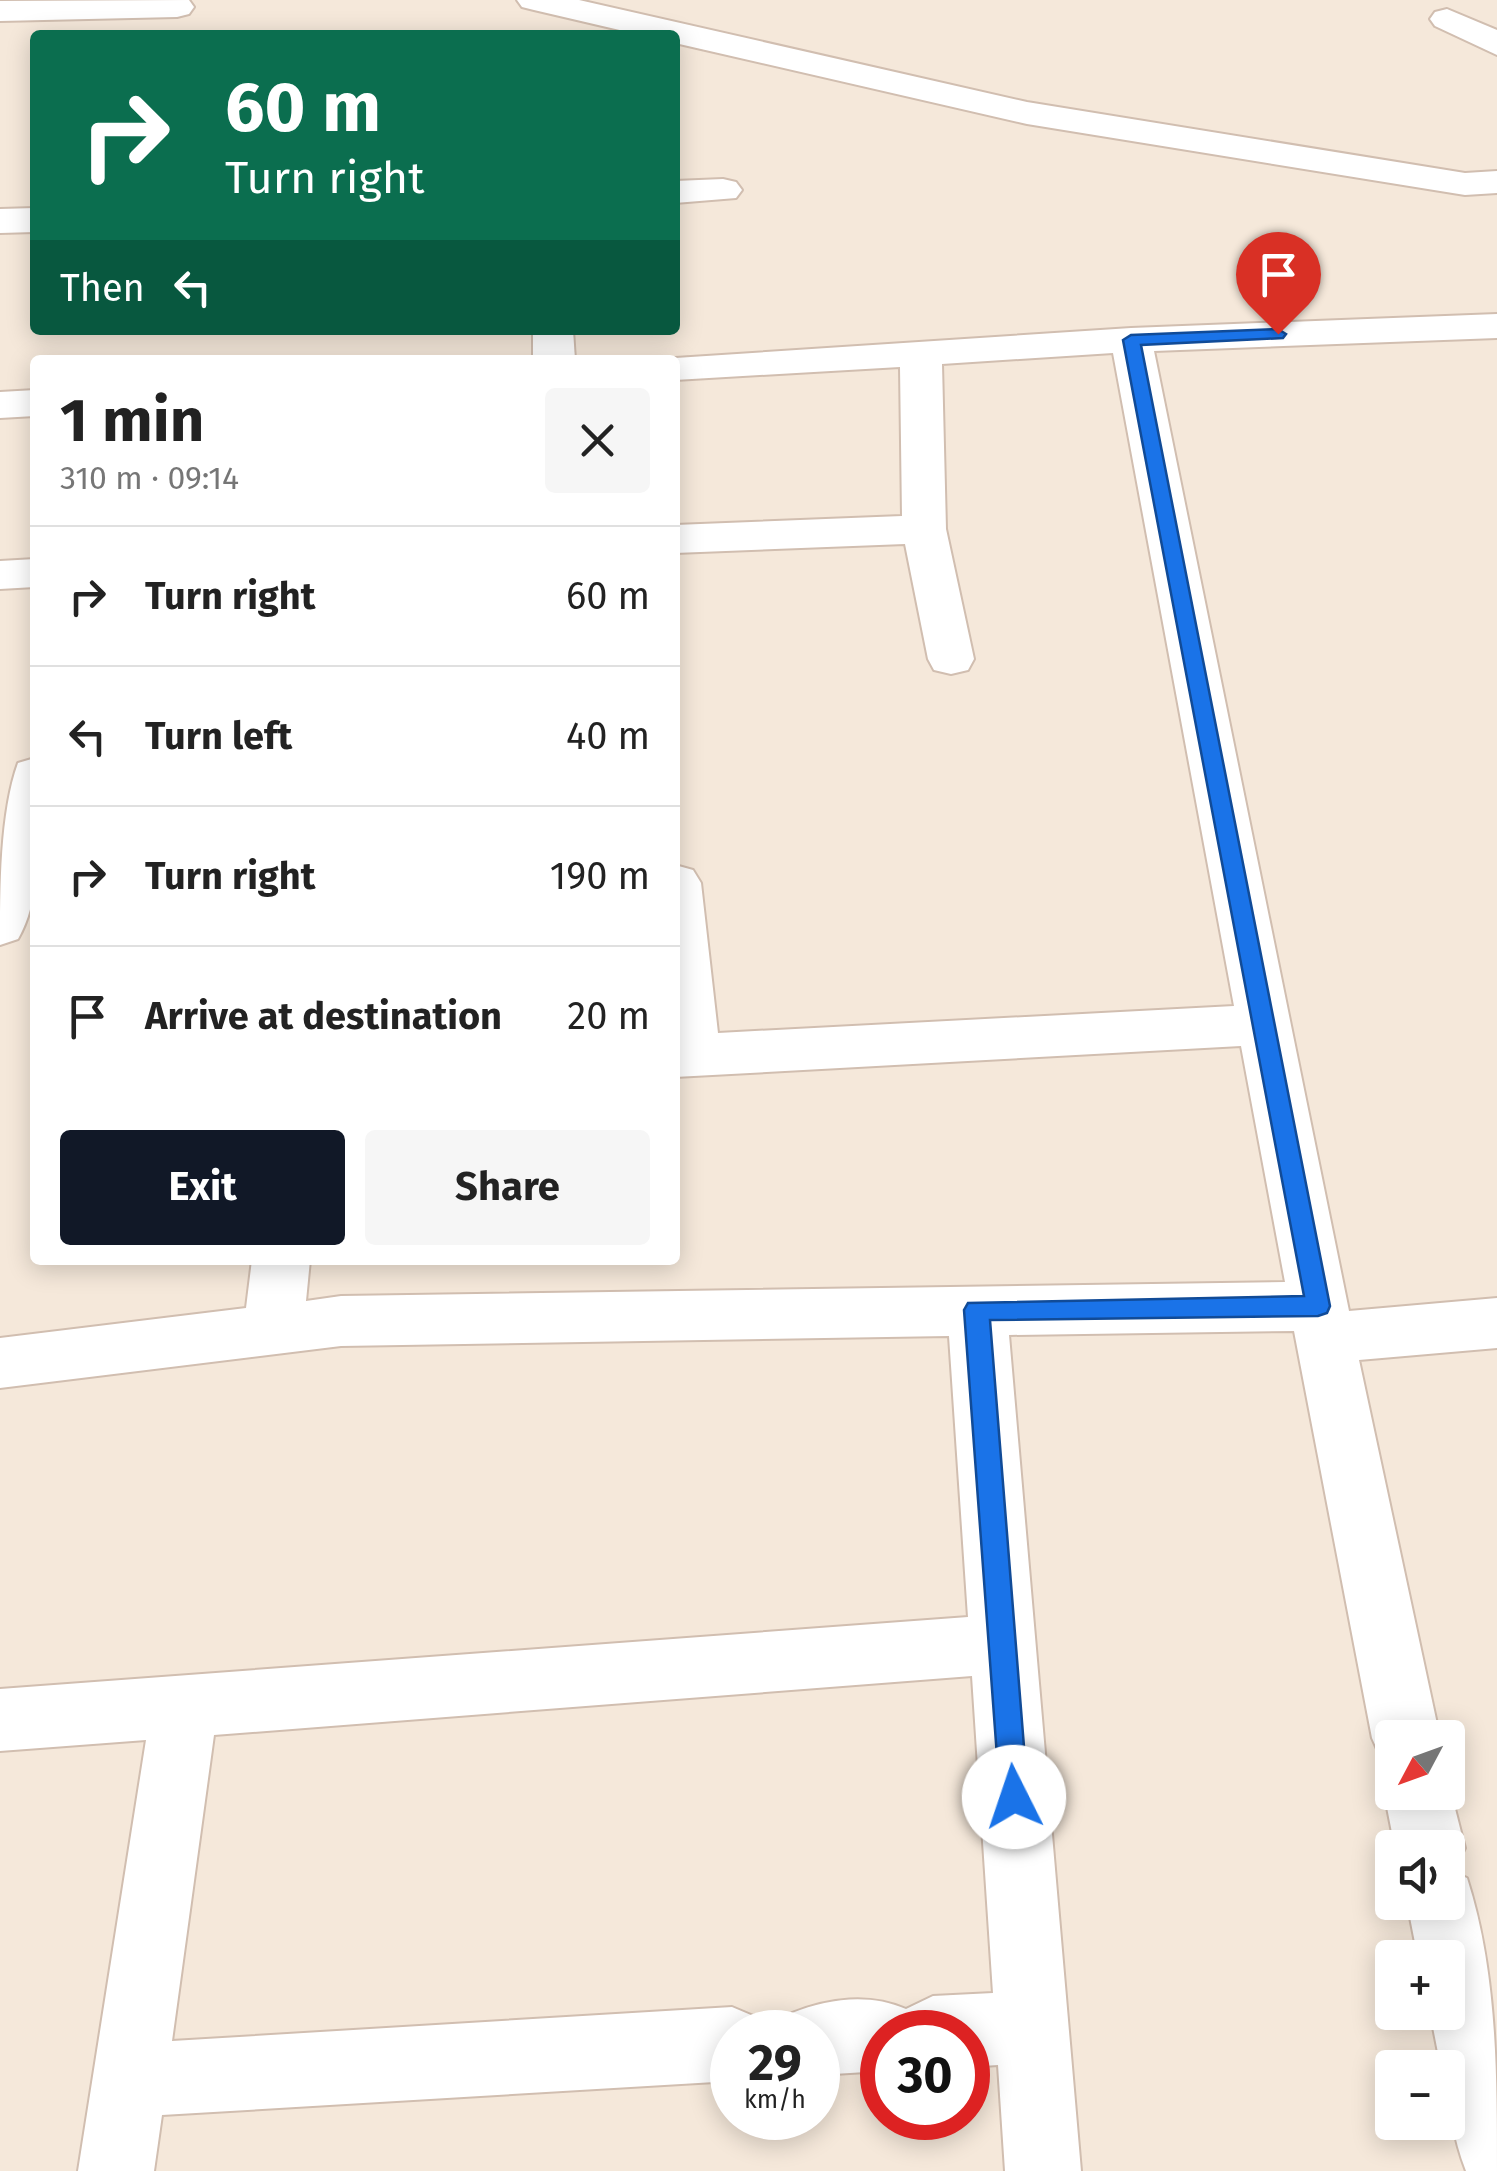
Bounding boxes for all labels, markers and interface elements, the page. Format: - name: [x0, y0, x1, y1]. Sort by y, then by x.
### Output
- text: 60 m: [225, 66, 381, 150]
- icon: right: [60, 70, 190, 200]
- text: Turn right: [225, 151, 424, 205]
- pin: [1236, 232, 1321, 335]
- icon: arrive: [1251, 247, 1306, 302]
- icon: left: [165, 260, 220, 315]
- text: Then: [60, 265, 145, 311]
- text: 1 min: [60, 385, 204, 457]
- button: close: [545, 388, 650, 493]
- text: 310 m · 09:14: [60, 459, 239, 497]
- icon: right: [60, 569, 115, 624]
- text: Turn right: [145, 573, 315, 619]
- text: 60 m: [566, 573, 650, 619]
- icon: left: [60, 709, 115, 764]
- text: Turn left: [145, 713, 292, 759]
- text: 40 m: [566, 713, 650, 759]
- icon: right: [60, 849, 115, 904]
- text: Turn right: [145, 853, 315, 899]
- text: 190 m: [550, 853, 650, 899]
- icon: arrive: [60, 989, 115, 1044]
- text: Arrive at destination: [145, 993, 502, 1039]
- text: 20 m: [567, 993, 650, 1039]
- button: Exit: [60, 1130, 345, 1245]
- button: Share: [365, 1130, 650, 1245]
- north arrow: [1375, 1720, 1465, 1810]
- map controls: [1375, 1720, 1465, 2140]
- position arrow: [962, 1745, 1066, 1849]
- button: sound: [1375, 1830, 1465, 1920]
- button: +: [1375, 1940, 1465, 2030]
- speed limit sign: 30: [860, 2010, 990, 2140]
- text: 29: [748, 2033, 802, 2093]
- button: −: [1375, 2050, 1465, 2140]
- text: km/h: [744, 2085, 806, 2115]

